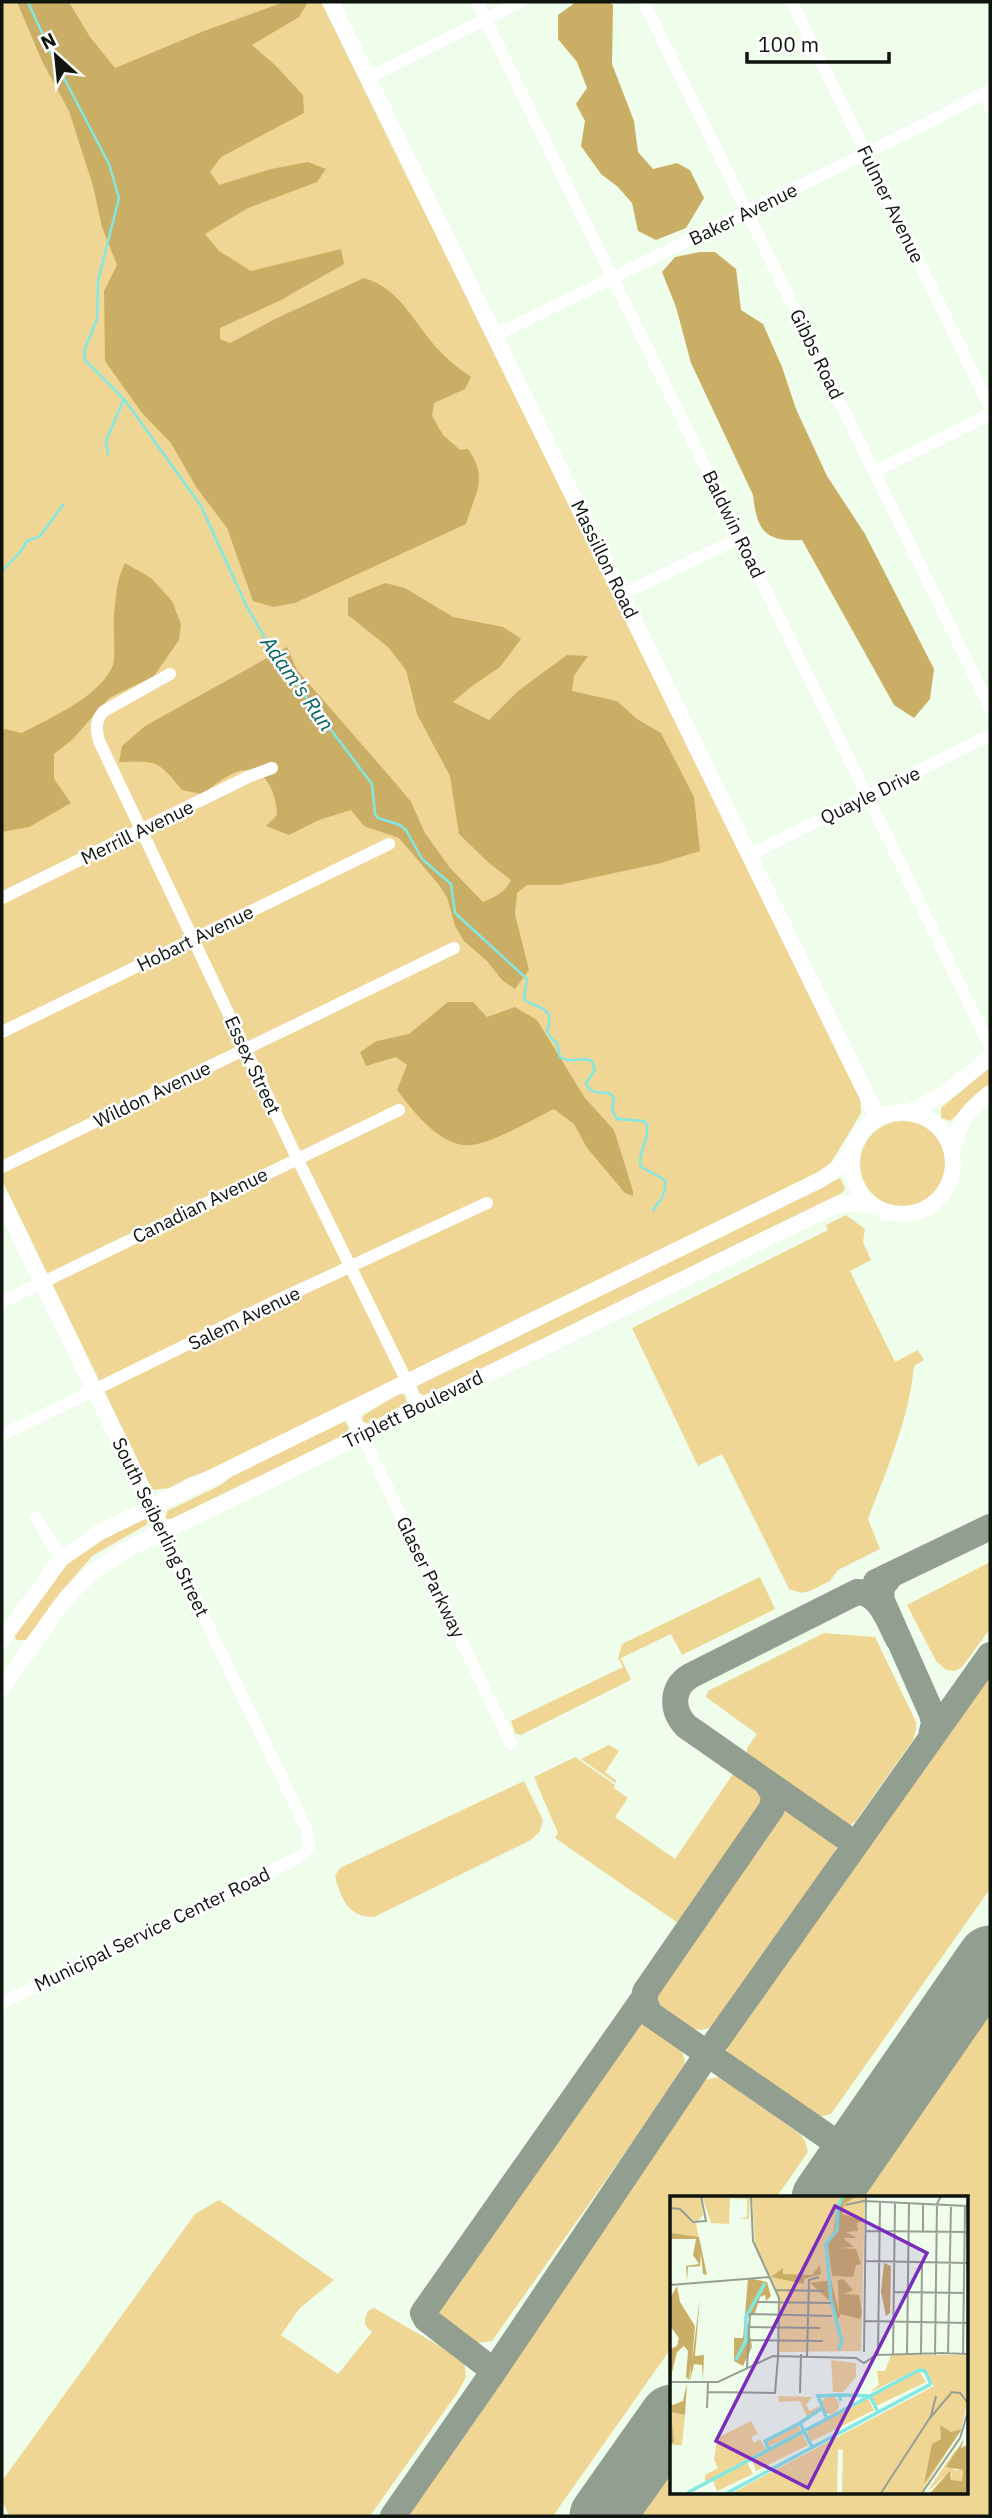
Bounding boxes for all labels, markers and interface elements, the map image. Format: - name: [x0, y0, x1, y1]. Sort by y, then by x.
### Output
- north arrow: [21, 21, 91, 91]
- scale bar: [747, 21, 889, 65]
- text: N: [37, 27, 60, 55]
- text: 100 m: [758, 30, 819, 58]
- street label: Fulmer Avenue: [852, 141, 930, 267]
- street label: Baker Avenue: [685, 177, 801, 251]
- street label: Gibbs Road: [785, 305, 849, 403]
- street label: Baldwin Road: [698, 466, 770, 582]
- street label: Massillon Road: [566, 496, 644, 622]
- water label: Adam's Run: [254, 629, 341, 736]
- street label: Quayle Drive: [816, 761, 924, 829]
- street label: Merrill Avenue: [77, 794, 197, 870]
- street label: Hobart Avenue: [133, 899, 257, 977]
- street label: Essex Street: [220, 1012, 286, 1118]
- street label: Wildon Avenue: [90, 1055, 214, 1133]
- street label: Canadian Avenue: [128, 1162, 272, 1248]
- street label: Salem Avenue: [184, 1281, 304, 1355]
- street label: Triplett Boulevard: [339, 1365, 487, 1453]
- street label: South Seiberling Street: [107, 1433, 215, 1621]
- street label: Glaser Parkway: [391, 1512, 471, 1642]
- street label: Municipal Service Center Road: [30, 1861, 274, 1997]
- inset map: [670, 2196, 968, 2494]

